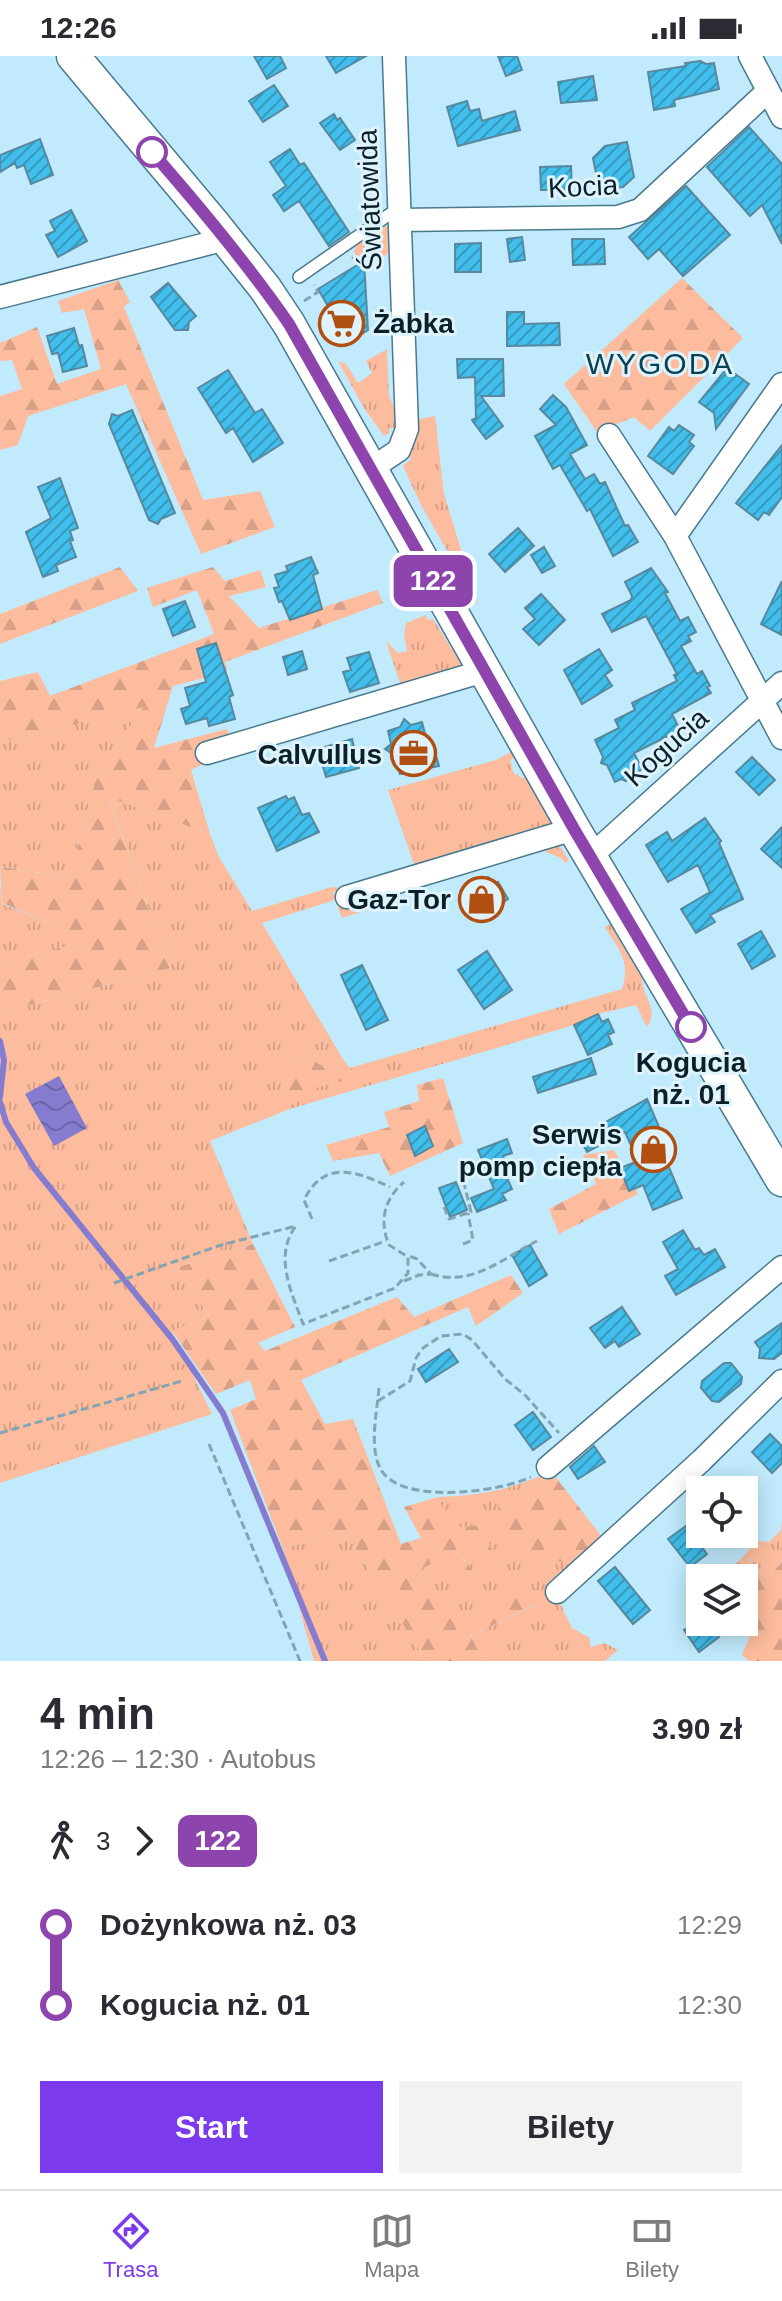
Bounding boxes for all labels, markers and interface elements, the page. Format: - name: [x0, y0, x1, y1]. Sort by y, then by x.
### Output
- text: 12:26: [40, 11, 117, 44]
- street label: Światowida: [351, 128, 387, 271]
- unlabelled marker: [137, 137, 167, 167]
- street label: Kocia: [547, 169, 619, 204]
- supermarket icon: Żabka: [318, 299, 366, 347]
- place label: Żabka: [373, 308, 454, 339]
- district label: WYGODA: [586, 347, 734, 380]
- line badge: 122: [387, 555, 479, 607]
- text: 122: [410, 565, 456, 596]
- street label: Kogucia: [618, 702, 715, 793]
- office icon: Calvullus: [389, 730, 437, 778]
- place label: Calvullus: [258, 739, 382, 770]
- shop icon: Gaz-Tor: [458, 875, 506, 923]
- place label: Gaz-Tor: [347, 884, 451, 915]
- marker: Kogucia nż. 01: [676, 1012, 706, 1042]
- place label: Kogucia nż. 01: [636, 1047, 747, 1110]
- place label: Serwis pomp ciepła: [459, 1119, 622, 1182]
- shop icon: Serwis pomp ciepła: [629, 1126, 677, 1174]
- map controls: [686, 1476, 758, 1636]
- button: locate: [686, 1476, 758, 1548]
- button: layers: [686, 1564, 758, 1636]
- text: 4 min: [40, 1689, 155, 1738]
- text: 3.90 zł: [652, 1712, 742, 1745]
- text: 12:26 – 12:30 · Autobus: [40, 1744, 316, 1774]
- icon: walk: [40, 1819, 84, 1863]
- icon: forward: [122, 1819, 166, 1863]
- text: 122: [194, 1825, 241, 1856]
- text: 3: [96, 1826, 110, 1856]
- text: Dożynkowa nż. 03: [100, 1908, 357, 1941]
- text: 12:29: [677, 1910, 742, 1940]
- text: Kogucia nż. 01: [100, 1988, 310, 2021]
- text: 12:30: [677, 1990, 742, 2020]
- button: Start: [40, 2081, 383, 2173]
- button: Bilety: [399, 2081, 742, 2173]
- tab: Trasa: [103, 2209, 158, 2283]
- tab: Mapa: [364, 2209, 419, 2283]
- tab: Bilety: [625, 2209, 679, 2283]

